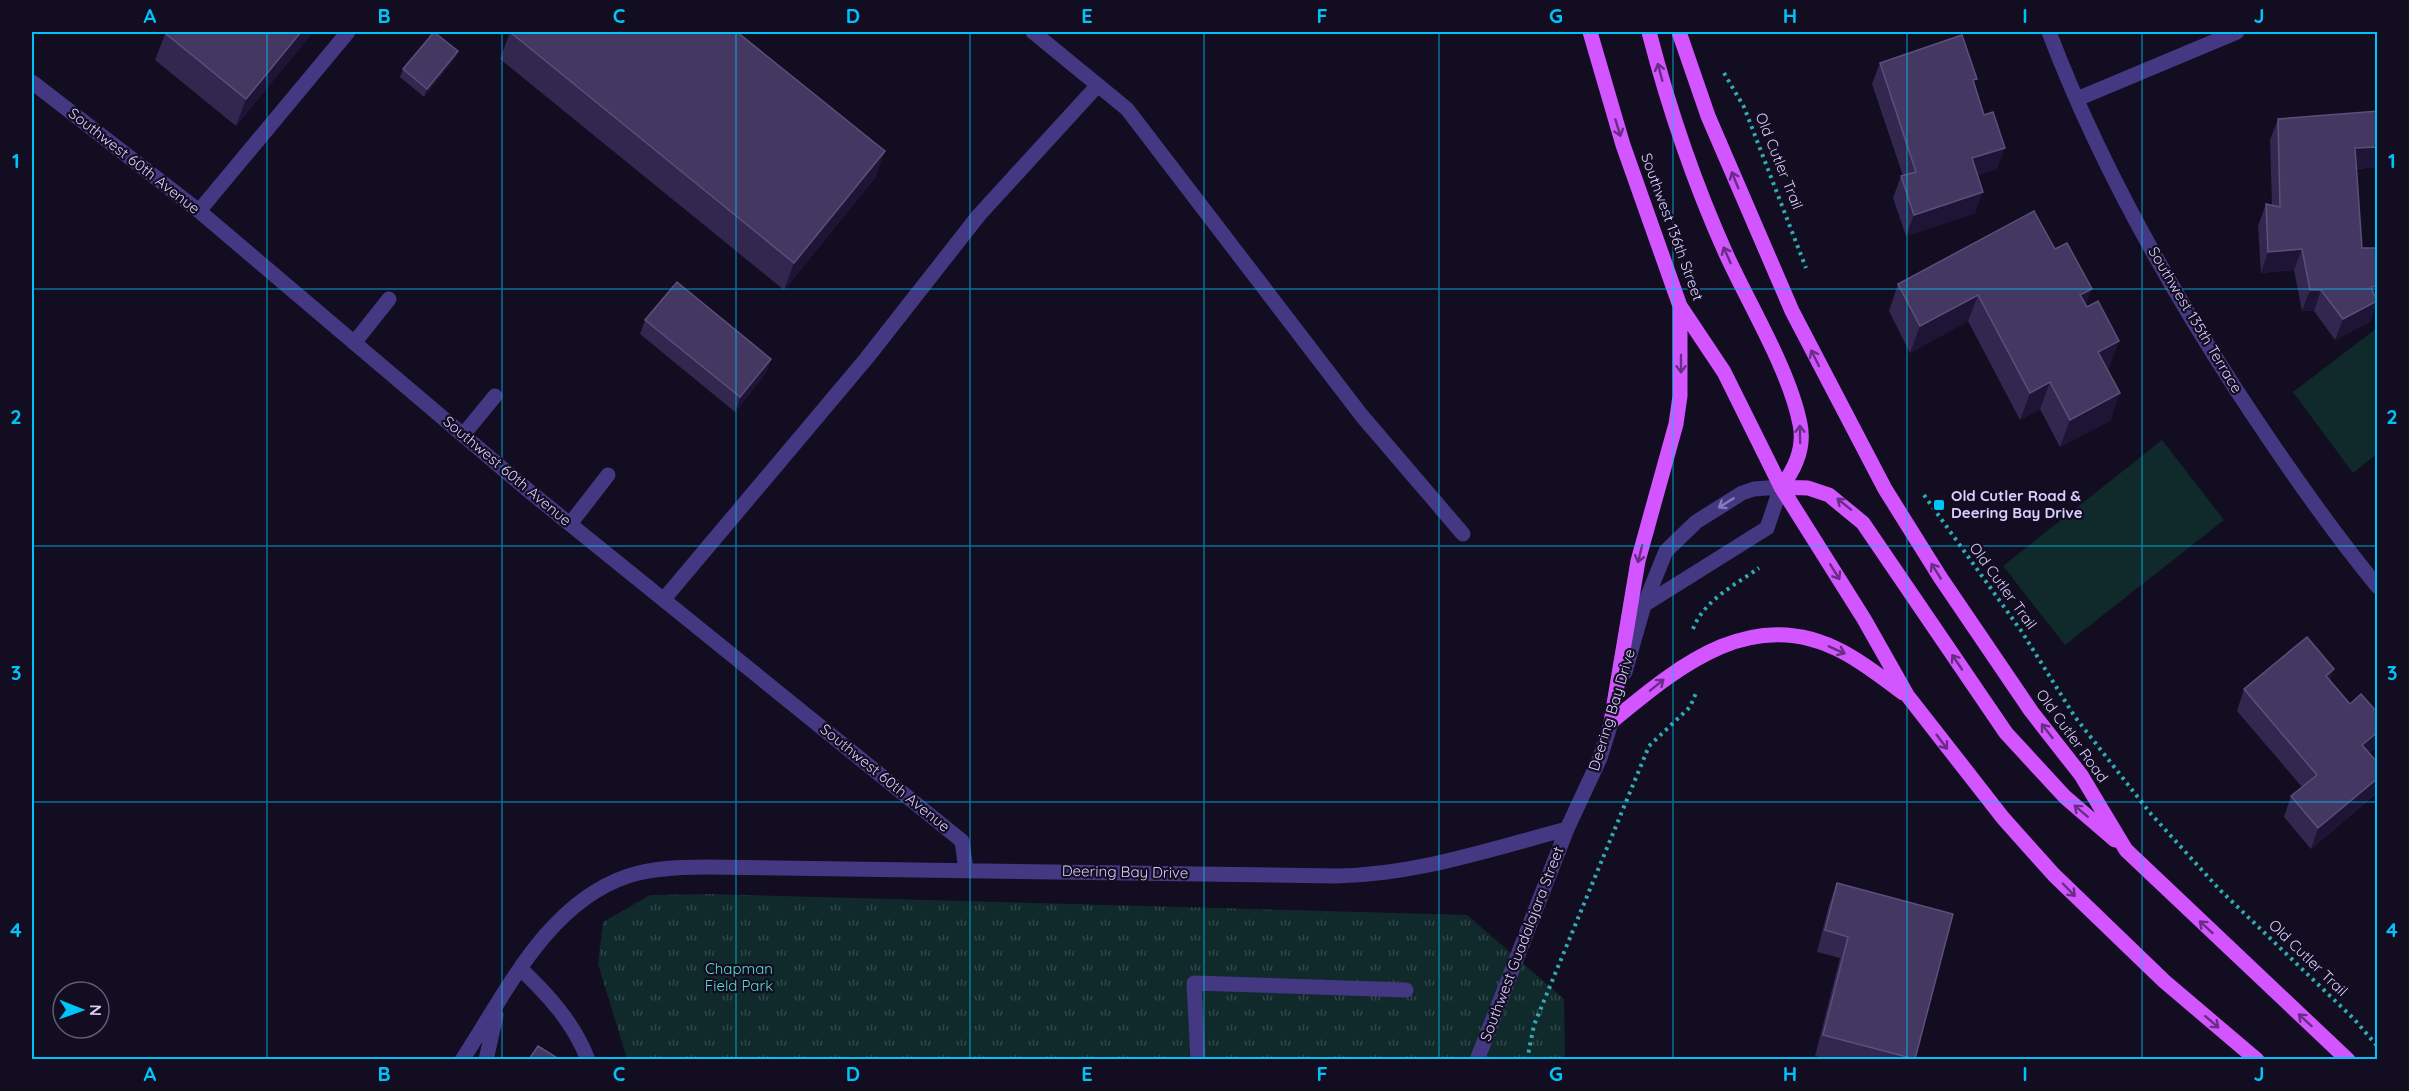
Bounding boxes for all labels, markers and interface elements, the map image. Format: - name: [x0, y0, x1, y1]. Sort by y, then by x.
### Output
- text: A: [144, 3, 157, 28]
- text: B: [377, 3, 391, 28]
- text: C: [613, 3, 626, 28]
- text: D: [846, 3, 860, 28]
- text: E: [1081, 3, 1093, 28]
- text: F: [1316, 3, 1328, 28]
- text: G: [1549, 3, 1563, 28]
- text: H: [1783, 3, 1797, 28]
- text: I: [2022, 3, 2028, 28]
- text: J: [2253, 3, 2265, 28]
- one-way arrow: [1653, 63, 1665, 82]
- street label: Southwest 60th Avenue: [65, 103, 204, 218]
- street label: Old Cutler Trail: [1751, 110, 1807, 212]
- one-way arrow: [1613, 118, 1624, 137]
- text: 1: [12, 148, 20, 173]
- text: 1: [2388, 148, 2396, 173]
- street label: Southwest 136th Street: [1637, 150, 1708, 303]
- one-way arrow: [1729, 172, 1740, 190]
- street label: Southwest 135th Terrace: [2144, 243, 2247, 396]
- one-way arrow: [1720, 246, 1732, 264]
- one-way arrow: [1808, 350, 1820, 368]
- one-way arrow: [1675, 354, 1687, 374]
- text: 2: [10, 404, 22, 429]
- text: 2: [2386, 404, 2398, 429]
- street label: Southwest 60th Avenue: [439, 411, 575, 530]
- one-way arrow: [1794, 425, 1806, 445]
- place label: Old Cutler Road & Deering Bay Drive: [1951, 486, 2083, 522]
- one-way arrow: [1718, 497, 1735, 509]
- one-way arrow: [1836, 498, 1852, 511]
- marker: Old Cutler Road & Deering Bay Drive: [1932, 498, 1946, 512]
- street label: Old Cutler Trail: [1966, 539, 2041, 633]
- one-way arrow: [1634, 544, 1646, 563]
- one-way arrow: [1929, 563, 1941, 580]
- one-way arrow: [1828, 564, 1841, 581]
- one-way arrow: [1827, 645, 1845, 656]
- street label: Deering Bay Drive: [1584, 647, 1639, 773]
- one-way arrow: [1951, 654, 1963, 671]
- text: 3: [11, 660, 21, 685]
- text: 3: [2387, 660, 2397, 685]
- one-way arrow: [1649, 678, 1664, 692]
- street label: Old Cutler Road: [2032, 686, 2112, 786]
- street label: Southwest 60th Avenue: [817, 719, 954, 836]
- one-way arrow: [2040, 724, 2053, 740]
- one-way arrow: [1936, 734, 1949, 750]
- one-way arrow: [2074, 804, 2089, 818]
- street label: Southwest Guadalajara Street: [1476, 844, 1568, 1044]
- street label: Deering Bay Drive: [1062, 861, 1188, 882]
- one-way arrow: [2062, 882, 2077, 897]
- street label: Old Cutler Trail: [2265, 915, 2352, 1000]
- text: 4: [10, 917, 22, 942]
- text: 4: [2386, 917, 2398, 942]
- one-way arrow: [2199, 920, 2214, 934]
- park label: Chapman Field Park: [705, 959, 773, 995]
- north arrow: [51, 980, 111, 1040]
- text: N: [86, 1004, 106, 1016]
- one-way arrow: [2298, 1013, 2313, 1027]
- one-way arrow: [2204, 1015, 2219, 1029]
- text: A: [144, 1061, 157, 1086]
- text: B: [377, 1061, 391, 1086]
- text: C: [613, 1061, 626, 1086]
- text: D: [846, 1061, 860, 1086]
- text: E: [1081, 1061, 1093, 1086]
- text: F: [1316, 1061, 1328, 1086]
- text: G: [1549, 1061, 1563, 1086]
- text: H: [1783, 1061, 1797, 1086]
- text: I: [2022, 1061, 2028, 1086]
- text: J: [2253, 1061, 2265, 1086]

